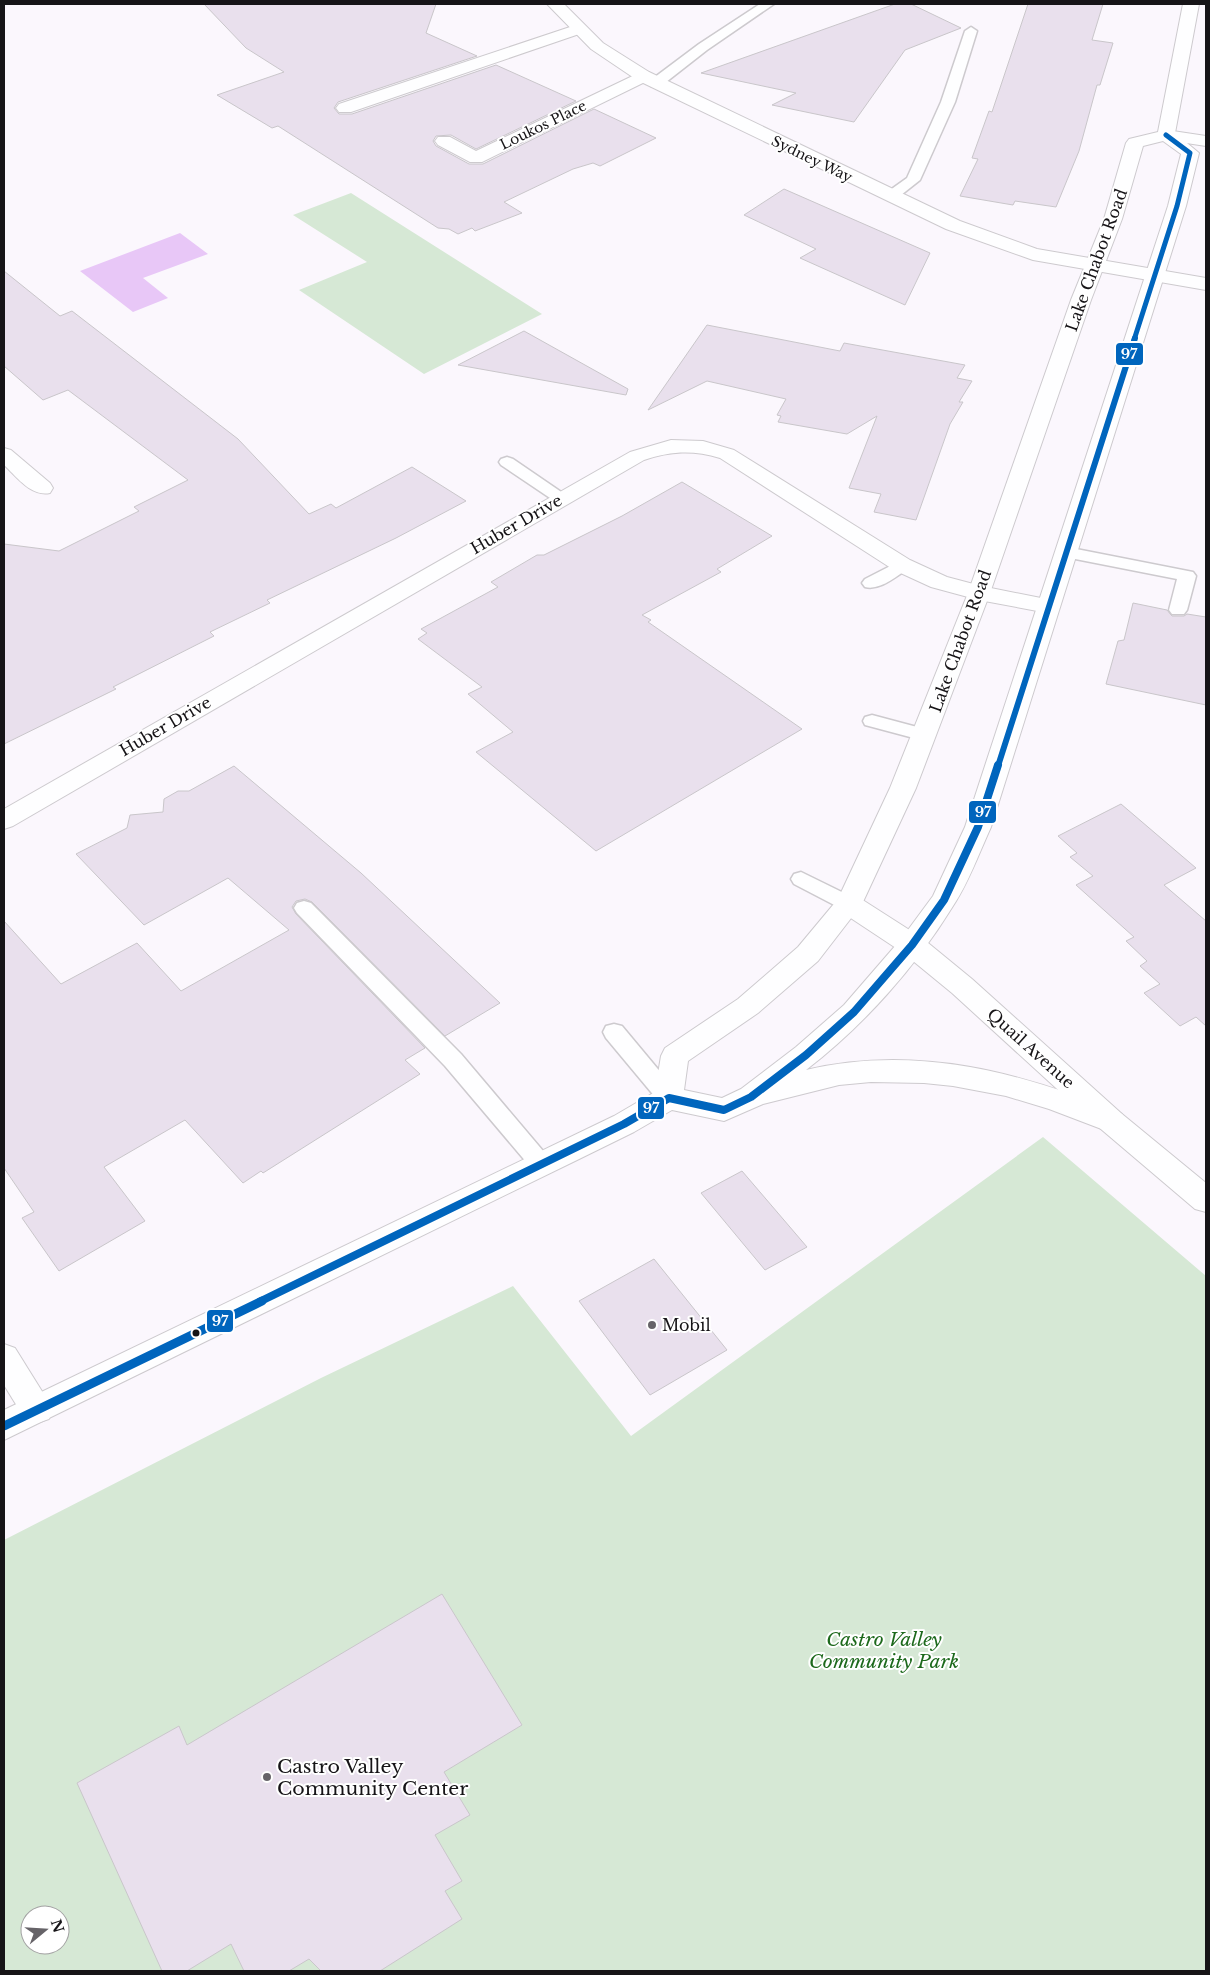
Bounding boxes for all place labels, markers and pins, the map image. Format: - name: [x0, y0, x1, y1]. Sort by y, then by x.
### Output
- place label: Mobil: [662, 1315, 711, 1335]
- marker: Mobil: [646, 1319, 658, 1331]
- unlabelled marker: [191, 1328, 201, 1338]
- place label: Castro Valley Community Center: [277, 1755, 468, 1800]
- marker: Castro Valley Community Center: [261, 1771, 273, 1783]

